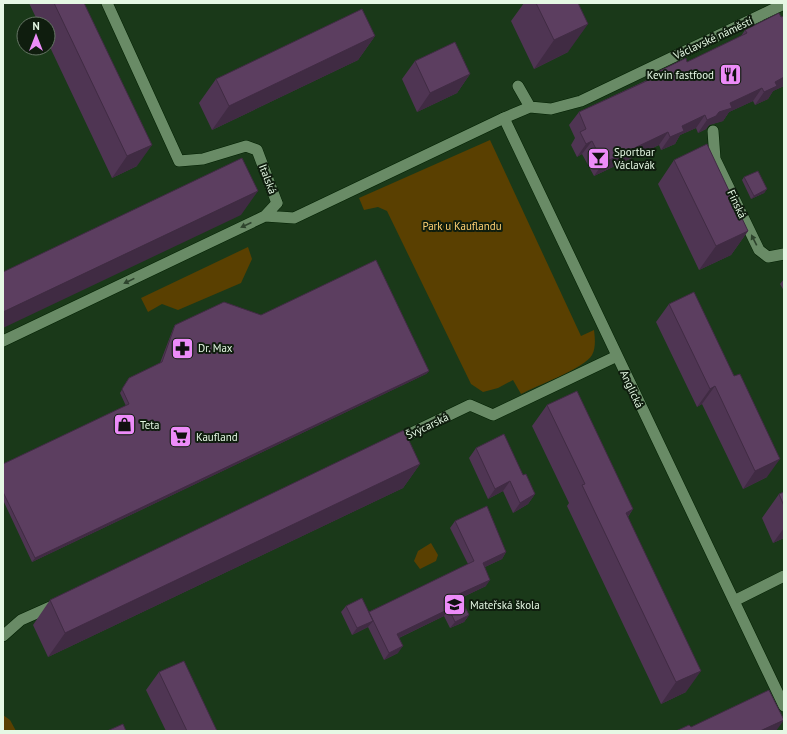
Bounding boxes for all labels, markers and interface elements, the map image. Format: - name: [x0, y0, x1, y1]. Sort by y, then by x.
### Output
- street label: Václavské náměstí: [670, 14, 755, 63]
- north arrow: [16, 16, 56, 56]
- text: N: [32, 19, 40, 33]
- restaurant icon: Kevin fastfood: [717, 62, 743, 88]
- place label: Kevin fastfood: [647, 68, 714, 82]
- bar icon: Sportbar Václavák: [585, 145, 611, 171]
- place label: Sportbar Václavák: [613, 145, 656, 172]
- street label: Italská: [256, 162, 280, 196]
- street label: Finská: [724, 187, 750, 221]
- park label: Park u Kauflandu: [422, 219, 502, 233]
- one-way arrow: [240, 222, 252, 228]
- one-way arrow: [751, 234, 757, 246]
- one-way arrow: [123, 278, 134, 284]
- pharmacy icon: Dr. Max: [169, 335, 195, 361]
- place label: Dr. Max: [198, 341, 233, 355]
- street label: Anglická: [617, 368, 647, 410]
- street label: Švýcarská: [403, 410, 451, 442]
- shop icon: Teta: [112, 412, 138, 438]
- place label: Teta: [140, 418, 159, 432]
- supermarket icon: Kaufland: [167, 424, 193, 450]
- place label: Kaufland: [196, 430, 238, 444]
- school or university icon: Mateřská škola: [442, 592, 468, 618]
- place label: Mateřská škola: [470, 598, 540, 612]

